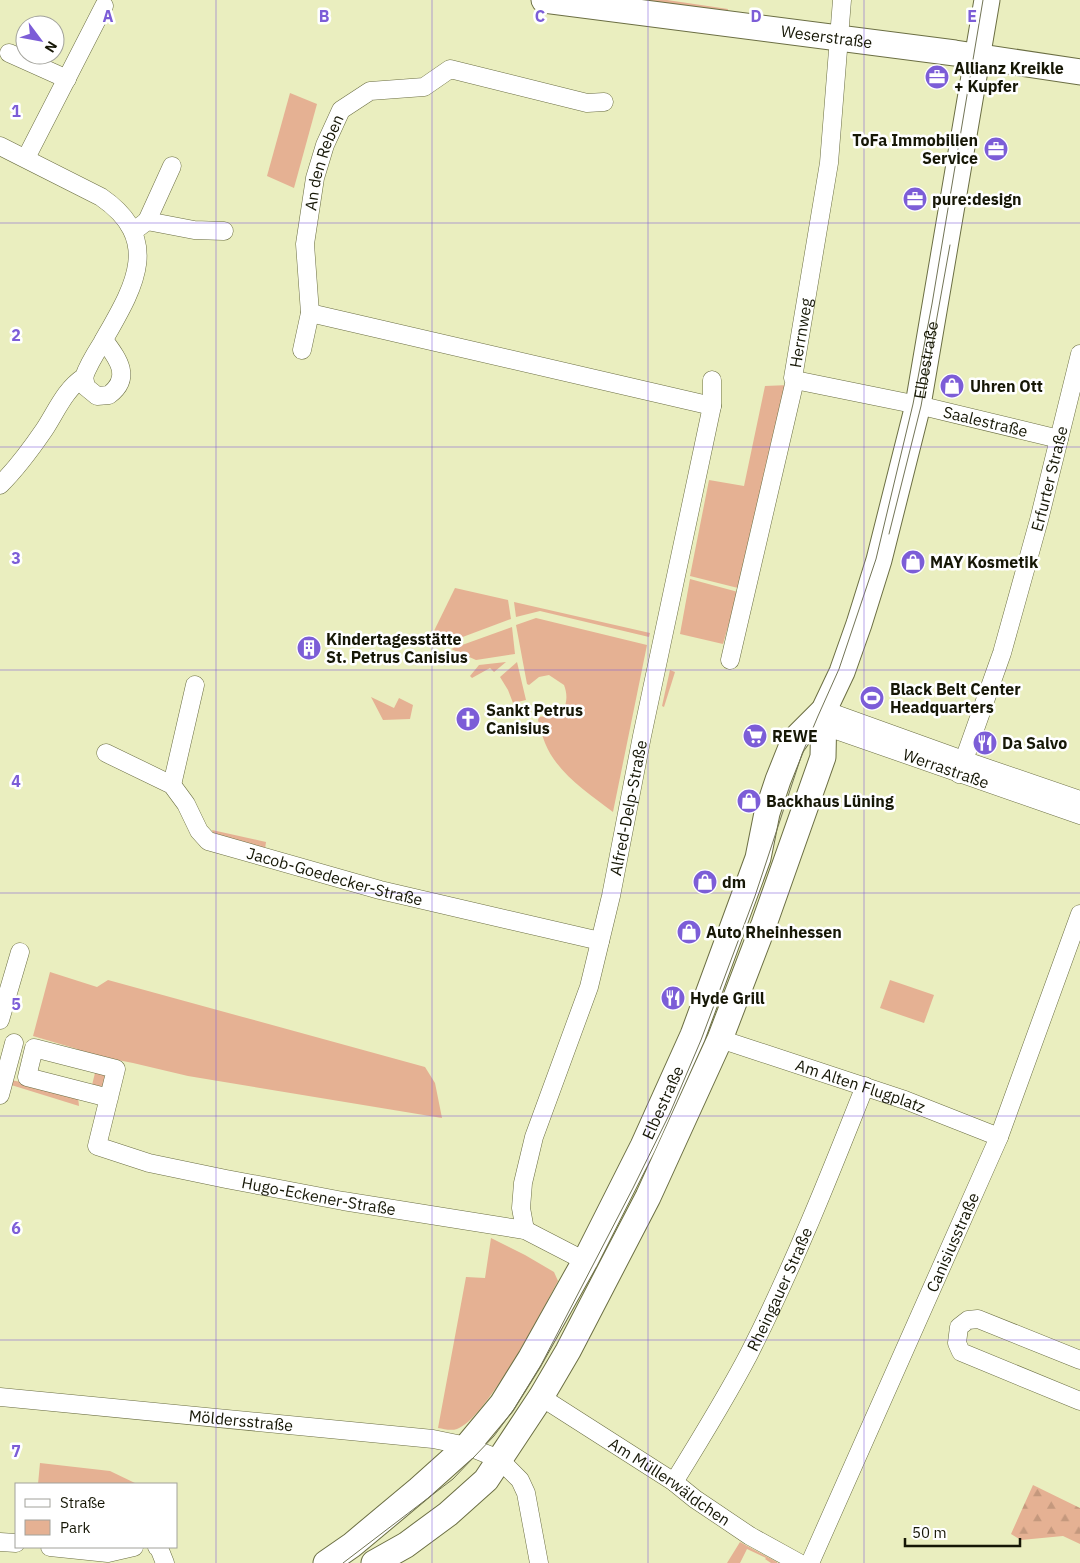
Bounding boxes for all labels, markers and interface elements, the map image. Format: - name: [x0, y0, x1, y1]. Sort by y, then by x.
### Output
- text: A: [103, 6, 114, 26]
- text: B: [319, 6, 330, 26]
- text: C: [535, 6, 545, 26]
- text: D: [750, 6, 762, 26]
- text: E: [967, 6, 977, 26]
- north arrow: [15, 15, 65, 65]
- street label: Weserstraße: [780, 21, 874, 52]
- text: N: [41, 38, 61, 56]
- place label: Allianz Kreikle + Kupfer: [954, 58, 1064, 96]
- office icon: Allianz Kreikle + Kupfer: [924, 64, 950, 90]
- text: 1: [11, 101, 21, 121]
- street label: An den Reben: [300, 111, 348, 212]
- place label: ToFa Immobilien Service: [852, 130, 978, 168]
- office icon: ToFa Immobilien Service: [983, 136, 1009, 162]
- office icon: pure:design: [902, 186, 928, 212]
- place label: pure:design: [932, 189, 1022, 209]
- street label: Herrnweg: [785, 296, 816, 369]
- street label: Elbestraße: [909, 319, 942, 400]
- text: 2: [11, 325, 21, 345]
- shop icon: Uhren Ott: [939, 373, 965, 399]
- place label: Uhren Ott: [970, 376, 1043, 396]
- street label: Saalestraße: [941, 401, 1030, 441]
- street label: Erfurter Straße: [1026, 424, 1072, 534]
- text: 3: [11, 548, 21, 568]
- shop icon: MAY Kosmetik: [900, 549, 926, 575]
- place label: MAY Kosmetik: [930, 552, 1039, 572]
- place label: Kindertagesstätte St. Petrus Canisius: [326, 629, 468, 667]
- building icon: Kindertagesstätte St. Petrus Canisius: [296, 635, 322, 661]
- place label: Black Belt Center Headquarters: [890, 679, 1021, 717]
- sports icon: Black Belt Center Headquarters: [859, 685, 885, 711]
- place label: Sankt Petrus Canisius: [486, 700, 583, 738]
- church icon: Sankt Petrus Canisius: [455, 706, 481, 732]
- supermarket icon: REWE: [742, 723, 768, 749]
- place label: REWE: [772, 726, 818, 746]
- restaurant icon: Da Salvo: [972, 730, 998, 756]
- place label: Da Salvo: [1002, 733, 1067, 753]
- street label: Alfred-Delp-Straße: [605, 738, 651, 877]
- street label: Werrastraße: [900, 744, 992, 793]
- text: 4: [11, 771, 21, 791]
- shop icon: Backhaus Lüning: [736, 788, 762, 814]
- place label: Backhaus Lüning: [766, 791, 894, 811]
- street label: Jacob-Goedecker-Straße: [244, 843, 425, 910]
- shop icon: dm: [692, 869, 718, 895]
- place label: dm: [722, 872, 746, 892]
- shop icon: Auto Rheinhessen: [676, 919, 702, 945]
- place label: Auto Rheinhessen: [706, 922, 842, 942]
- restaurant icon: Hyde Grill: [660, 985, 686, 1011]
- place label: Hyde Grill: [690, 988, 765, 1008]
- text: 5: [11, 994, 21, 1014]
- street label: Am Alten Flugplatz: [793, 1055, 928, 1117]
- street label: Elbestraße: [637, 1062, 688, 1142]
- street label: Hugo-Eckener-Straße: [240, 1172, 397, 1219]
- street label: Canisiusstraße: [922, 1189, 983, 1295]
- text: 6: [11, 1218, 21, 1238]
- street label: Rheingauer Straße: [742, 1224, 816, 1354]
- street label: Möldersstraße: [188, 1405, 294, 1435]
- street label: Am Müllerwäldchen: [605, 1433, 734, 1530]
- text: 7: [11, 1441, 21, 1461]
- legend: [15, 1483, 178, 1548]
- text: Straße: [60, 1493, 105, 1512]
- scale bar: [905, 1516, 1020, 1548]
- text: Park: [60, 1518, 90, 1537]
- text: 50 m: [912, 1523, 947, 1542]

